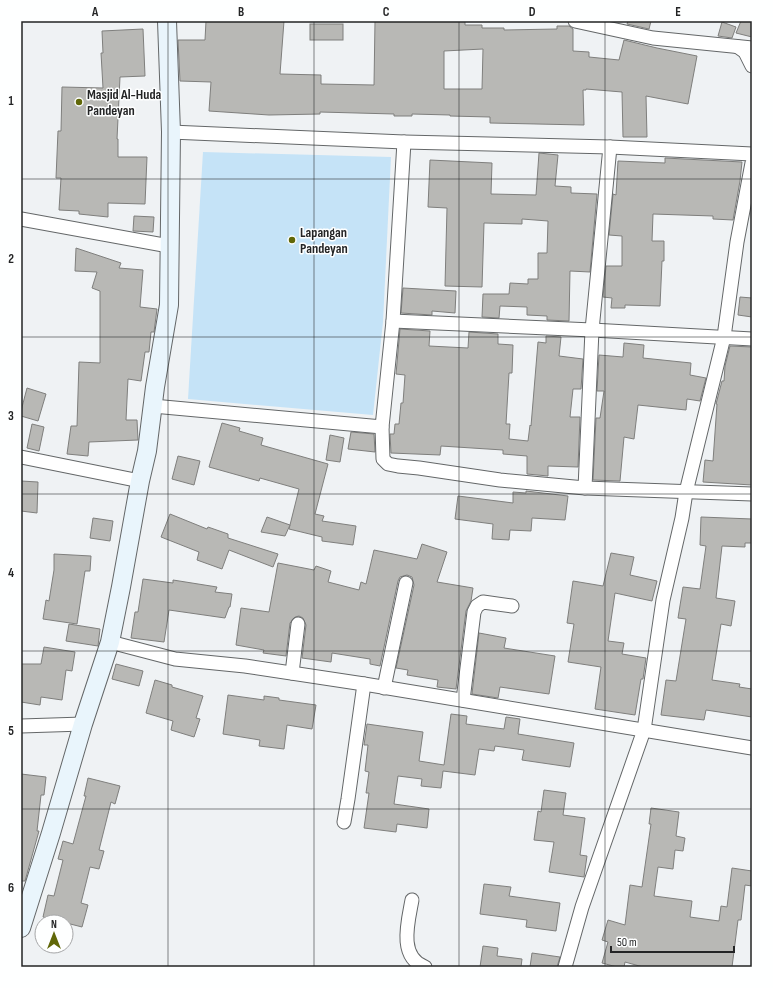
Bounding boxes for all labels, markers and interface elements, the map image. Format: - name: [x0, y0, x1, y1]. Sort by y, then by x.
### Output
- text: A: [91, 4, 99, 20]
- text: B: [238, 4, 244, 20]
- text: C: [383, 4, 390, 20]
- text: D: [529, 4, 536, 20]
- text: E: [675, 4, 681, 20]
- place label: Masjid Al-Huda Pandeyan: [87, 86, 162, 119]
- text: 1: [8, 93, 14, 109]
- marker: Masjid Al-Huda Pandeyan: [74, 97, 84, 107]
- place label: Lapangan Pandeyan: [300, 224, 348, 257]
- marker: Lapangan Pandeyan: [287, 235, 297, 245]
- text: 2: [8, 251, 14, 267]
- text: 3: [8, 408, 14, 424]
- text: 4: [8, 565, 14, 581]
- text: 5: [8, 723, 14, 739]
- text: 6: [8, 880, 14, 896]
- north arrow: [34, 914, 74, 954]
- text: N: [51, 918, 57, 931]
- scale bar: [611, 928, 734, 954]
- text: 50 m: [617, 935, 637, 950]

